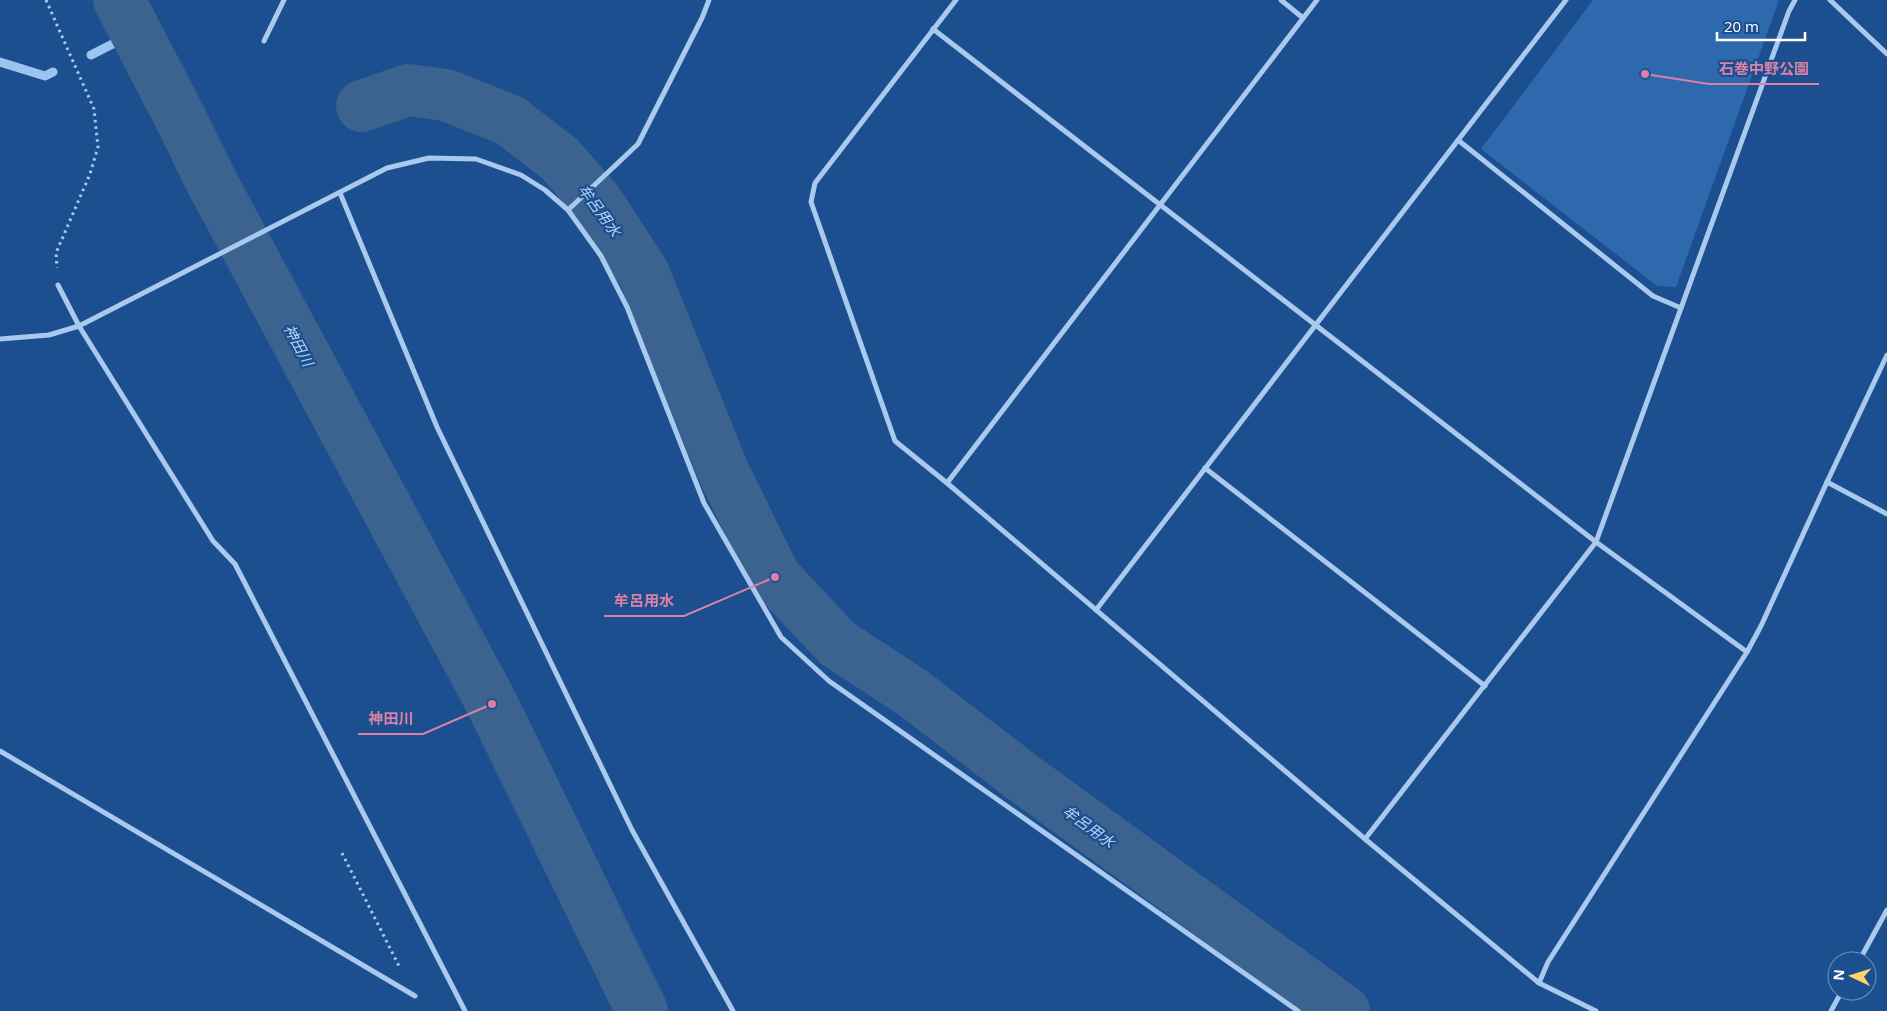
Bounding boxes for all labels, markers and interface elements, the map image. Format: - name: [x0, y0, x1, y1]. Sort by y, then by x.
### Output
- scale bar: [1717, 10, 1804, 42]
- text: 20 m: [1724, 16, 1759, 36]
- callout: 石巻中野公園: [1709, 54, 1819, 84]
- text: 石巻中野公園: [1719, 58, 1809, 78]
- water label: 牟呂用水: [574, 180, 627, 242]
- water label: 神田川: [280, 320, 319, 371]
- callout: 牟呂用水: [604, 586, 684, 616]
- text: 牟呂用水: [614, 590, 674, 610]
- callout: 神田川: [358, 704, 423, 734]
- text: 神田川: [367, 708, 414, 728]
- water label: 牟呂用水: [1059, 800, 1121, 853]
- north arrow: [1827, 951, 1877, 1001]
- text: N: [1829, 969, 1848, 981]

